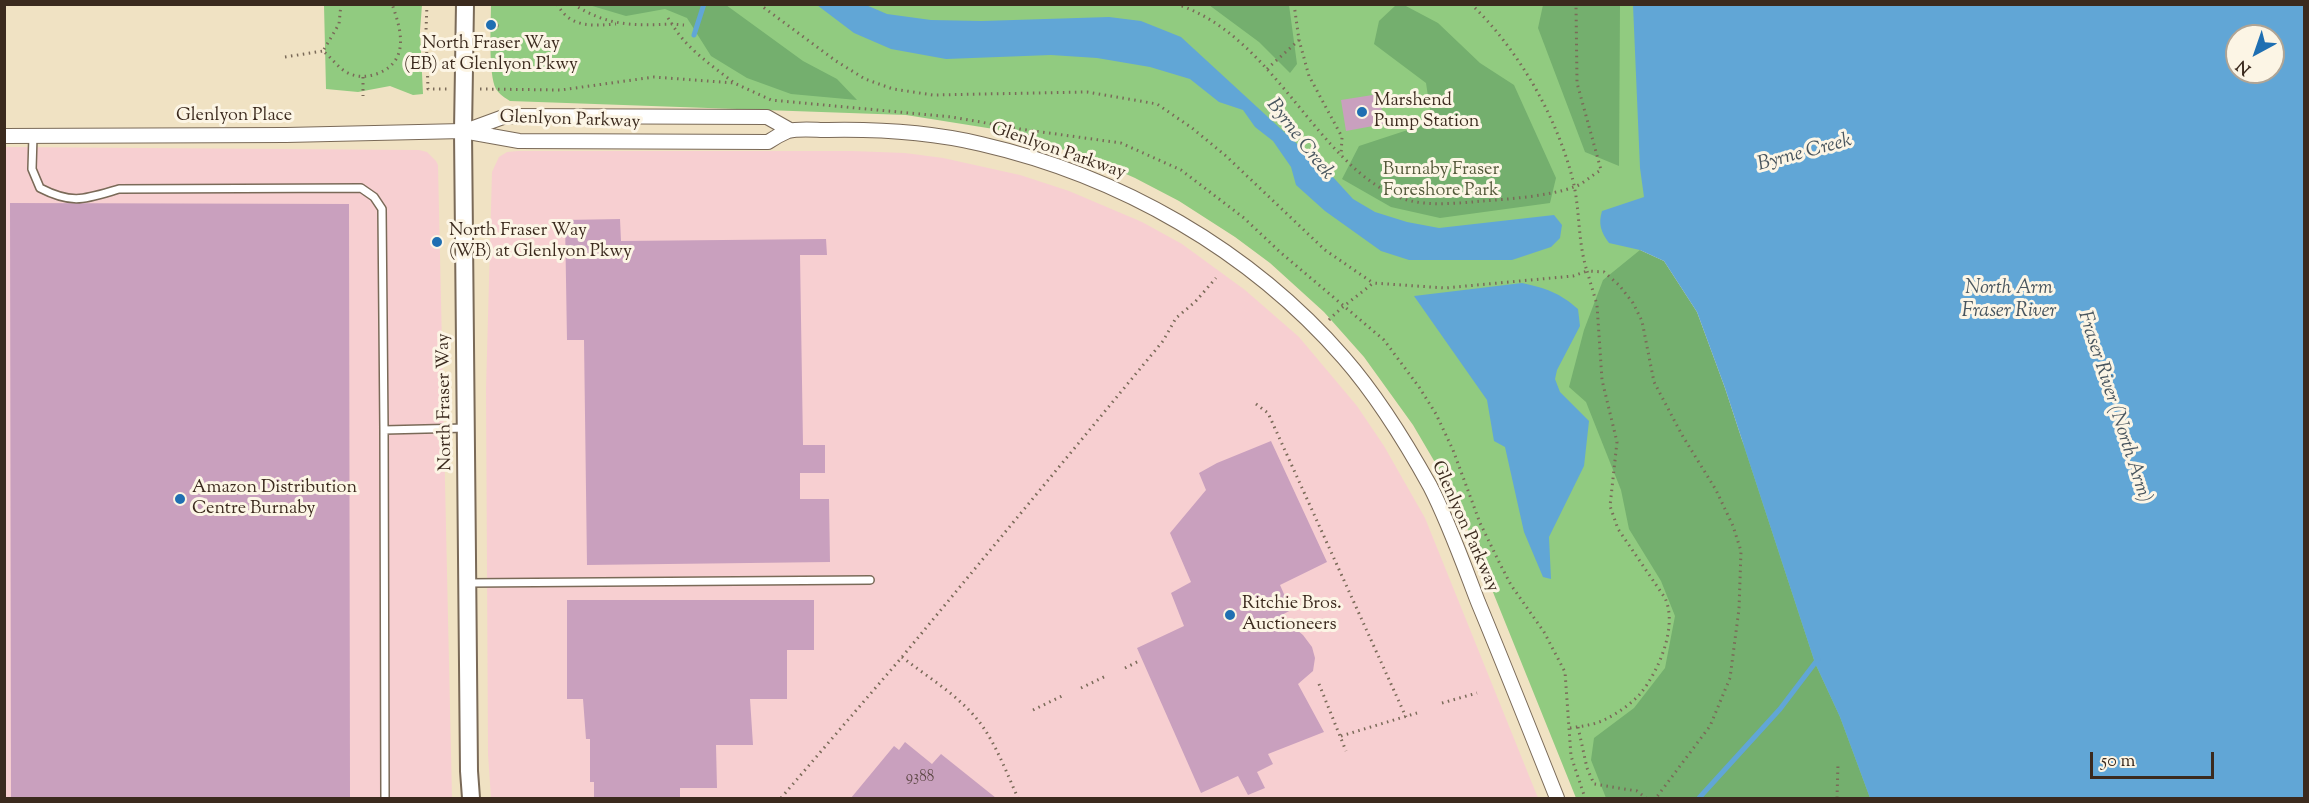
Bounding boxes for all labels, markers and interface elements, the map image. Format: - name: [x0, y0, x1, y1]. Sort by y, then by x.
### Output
- marker: North Fraser Way (EB) at Glenlyon Pkwy: [484, 18, 498, 32]
- north arrow: [2225, 24, 2285, 84]
- place label: North Fraser Way (EB) at Glenlyon Pkwy: [404, 34, 578, 76]
- text: N: [2232, 54, 2257, 80]
- place label: Marshend Pump Station: [1374, 91, 1479, 134]
- water label: Byrne Creek: [1260, 95, 1338, 185]
- marker: Marshend Pump Station: [1355, 105, 1369, 119]
- street label: Glenlyon Place: [176, 106, 292, 128]
- street label: Glenlyon Parkway: [499, 108, 641, 134]
- street label: Glenlyon Parkway: [988, 119, 1128, 185]
- water label: Byrne Creek: [1755, 130, 1855, 178]
- park label: Burnaby Fraser Foreshore Park: [1383, 160, 1499, 202]
- place label: North Fraser Way (WB) at Glenlyon Pkwy: [449, 221, 632, 264]
- marker: North Fraser Way (WB) at Glenlyon Pkwy: [430, 235, 444, 249]
- water label: North Arm Fraser River: [1961, 278, 2057, 325]
- water label: Fraser River (North Arm): [2071, 308, 2155, 506]
- street label: North Fraser Way: [434, 333, 458, 471]
- street label: Glenlyon Parkway: [1425, 458, 1503, 596]
- place label: Amazon Distribution Centre Burnaby: [192, 478, 357, 520]
- marker: Amazon Distribution Centre Burnaby: [173, 492, 187, 506]
- place label: Ritchie Bros. Auctioneers: [1242, 594, 1342, 636]
- marker: Ritchie Bros. Auctioneers: [1223, 608, 1237, 622]
- scale bar: [2093, 740, 2218, 778]
- text: 50 m: [2101, 749, 2135, 775]
- house number: 9388: [906, 769, 934, 787]

